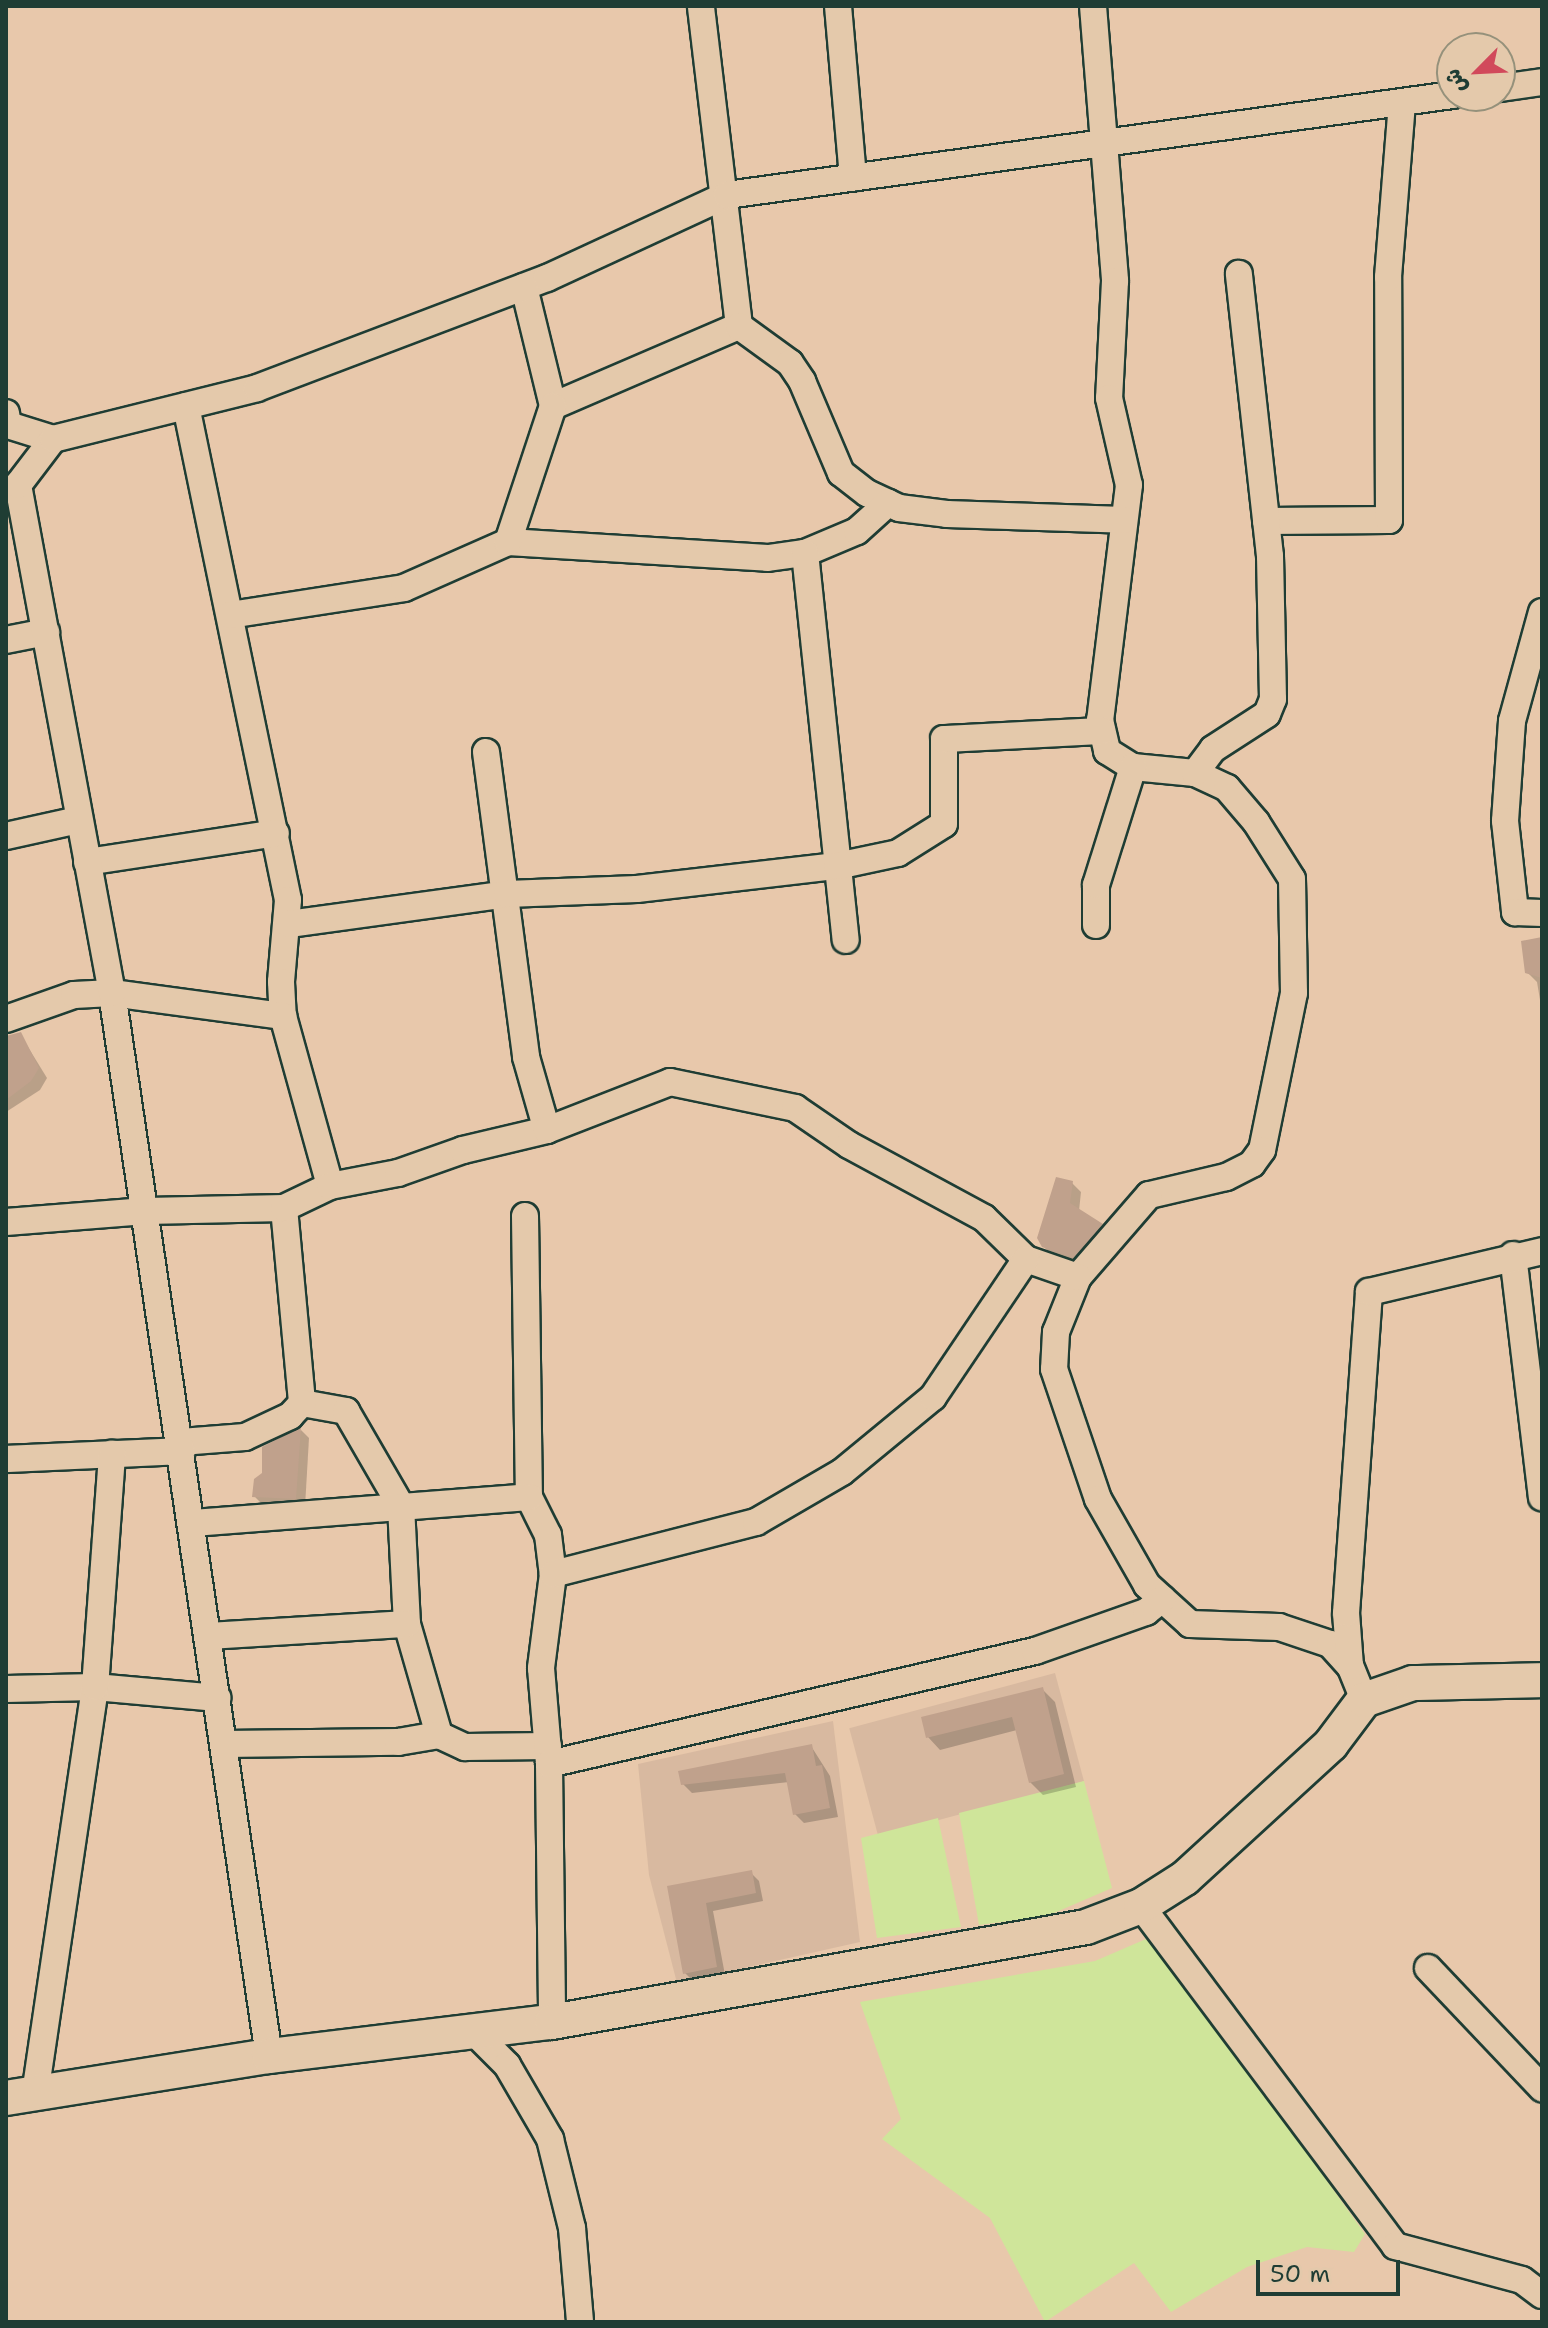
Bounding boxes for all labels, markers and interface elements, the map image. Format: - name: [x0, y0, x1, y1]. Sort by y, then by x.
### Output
- north arrow: [1436, 32, 1516, 112]
- text: ش: [1437, 64, 1474, 98]
- scale bar: [1260, 2244, 1404, 2294]
- text: 50 m: [1270, 2258, 1330, 2290]

